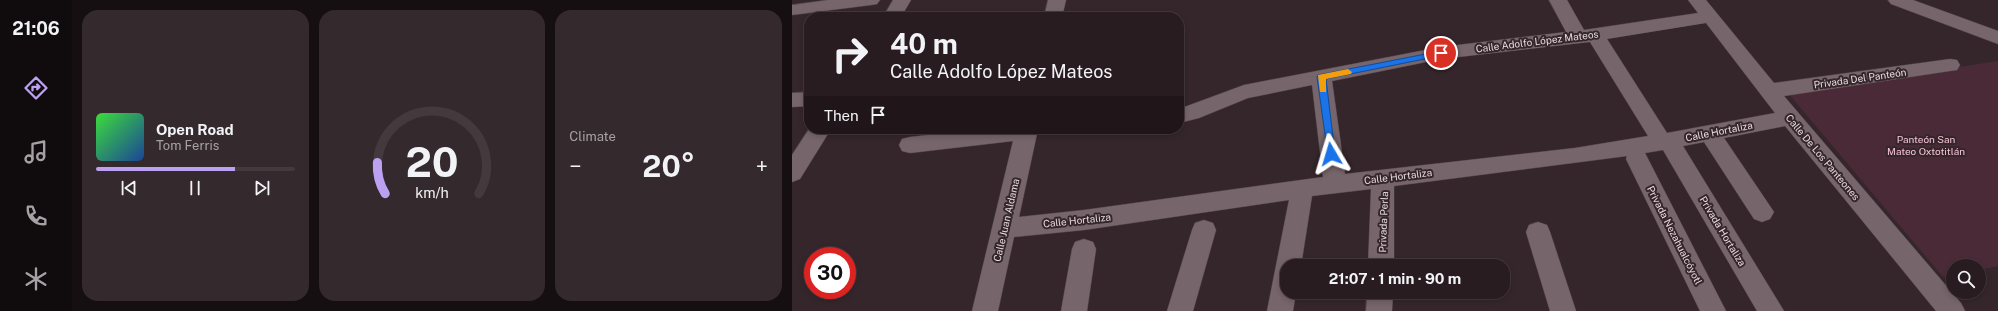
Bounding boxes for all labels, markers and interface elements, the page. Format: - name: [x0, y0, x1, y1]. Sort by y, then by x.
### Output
- text: 21:06: [12, 18, 60, 39]
- text: 40 m: [890, 27, 958, 60]
- icon: right: [824, 28, 876, 80]
- street label: Calle Adolfo López Mateos: [1475, 28, 1599, 54]
- pin: [1424, 36, 1458, 70]
- icon: arrive: [1430, 42, 1452, 64]
- text: Calle Adolfo López Mateos: [890, 61, 1112, 82]
- street label: Privada Del Panteón: [1813, 66, 1907, 90]
- icon: directions: [22, 74, 50, 102]
- icon: arrive: [867, 104, 889, 126]
- text: Then: [824, 107, 859, 124]
- street label: Calle De Los Panteones: [1784, 112, 1862, 202]
- street label: Calle Hortaliza: [1684, 119, 1754, 143]
- text: Open Road: [156, 121, 234, 138]
- text: Climate: [569, 129, 616, 144]
- position arrow: [1310, 133, 1352, 175]
- park label: Panteón San Mateo Oxtotitlán: [1887, 133, 1965, 157]
- text: 20: [405, 136, 459, 185]
- icon: music: [22, 138, 50, 166]
- text: Tom Ferris: [156, 138, 219, 153]
- text: 20°: [642, 148, 695, 184]
- text: −: [569, 153, 582, 179]
- text: +: [756, 153, 768, 179]
- street label: Calle Hortaliza: [1363, 166, 1433, 186]
- icon: previous: [118, 177, 140, 199]
- icon: pause: [184, 177, 206, 199]
- icon: next: [251, 177, 273, 199]
- street label: Calle Juan Aldama: [991, 177, 1021, 263]
- text: km/h: [415, 183, 449, 200]
- street label: Privada Nezahualcóyotl: [1645, 184, 1705, 286]
- street label: Privada Perla: [1376, 191, 1390, 253]
- street label: Privada Hortaliza: [1697, 194, 1749, 268]
- icon: phone: [22, 202, 50, 230]
- street label: Calle Hortaliza: [1042, 210, 1112, 230]
- speed limit sign: 30: [804, 247, 856, 299]
- map controls: [1946, 259, 1986, 299]
- button: search: [1946, 259, 1986, 299]
- icon: climate: [22, 265, 50, 293]
- text: 21:07 · 1 min · 90 m: [1329, 270, 1461, 287]

